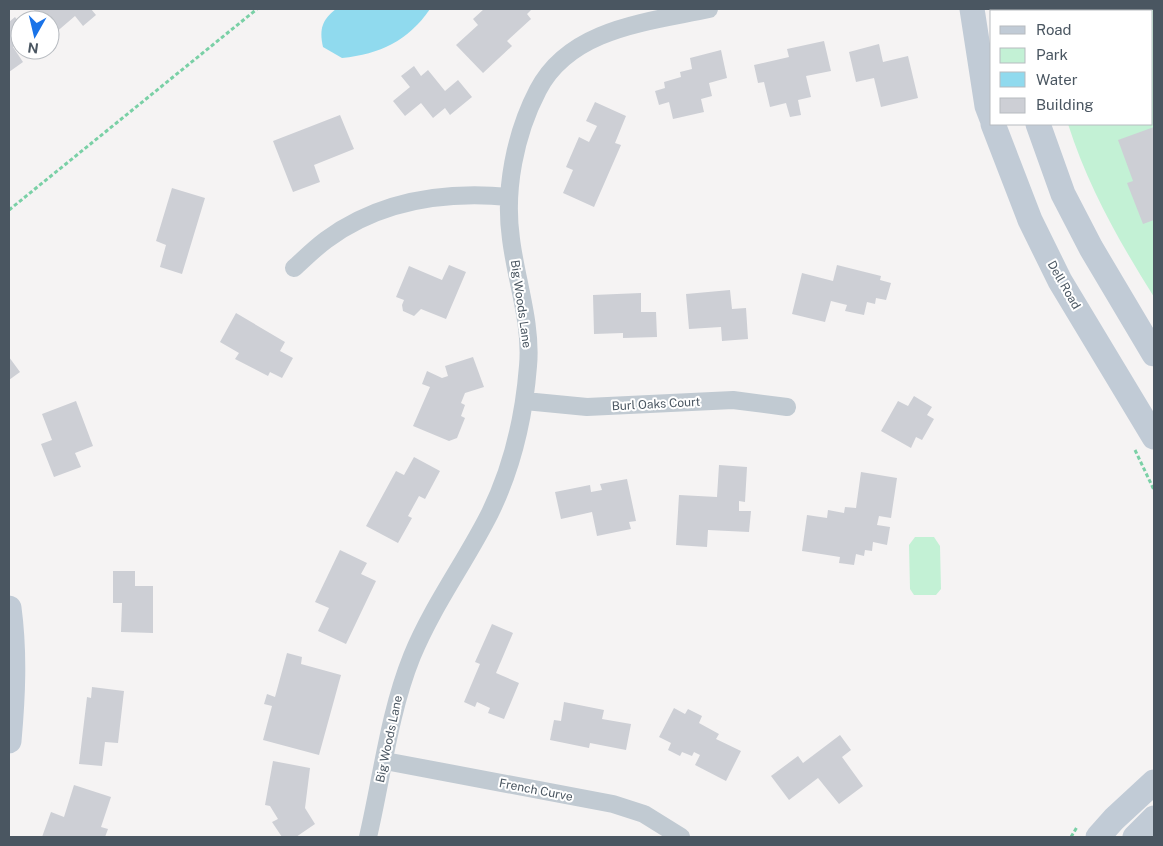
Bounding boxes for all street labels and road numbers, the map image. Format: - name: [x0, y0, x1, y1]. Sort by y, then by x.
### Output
- street label: Dell Road: [1045, 258, 1083, 312]
- street label: Big Woods Lane: [508, 259, 534, 349]
- street label: Burl Oaks Court: [611, 395, 701, 413]
- street label: Big Woods Lane: [373, 694, 405, 784]
- street label: French Curve: [498, 776, 574, 804]

